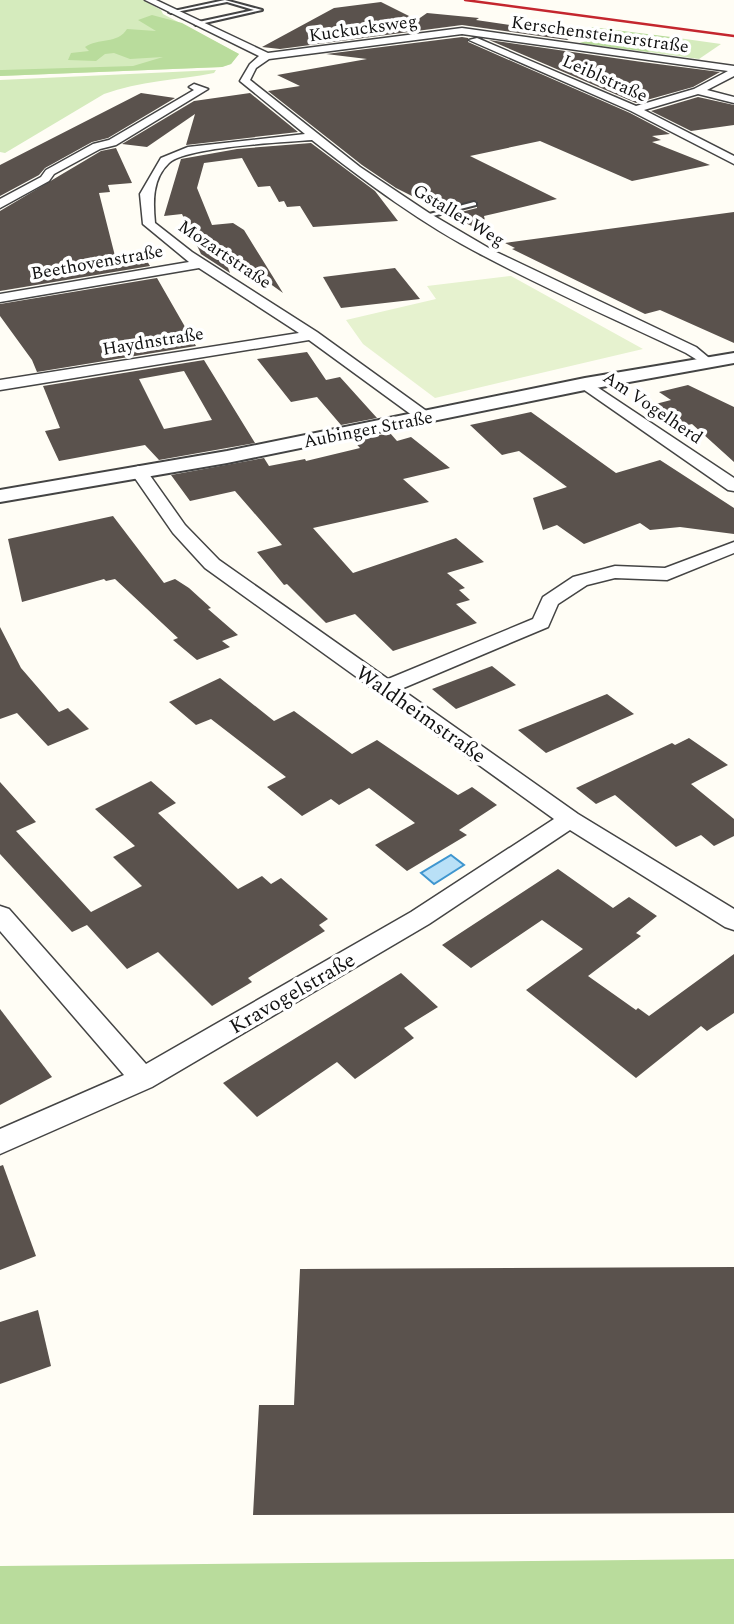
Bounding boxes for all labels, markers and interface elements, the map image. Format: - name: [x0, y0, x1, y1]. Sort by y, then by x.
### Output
- street label: Kuckucksweg: [307, 8, 419, 49]
- street label: Kerschensteinerstraße: [509, 9, 690, 60]
- street label: Leiblstraße: [558, 48, 652, 109]
- street label: Gstaller Weg: [408, 177, 510, 254]
- street label: Mozartstraße: [173, 213, 277, 296]
- street label: Beethovenstraße: [29, 238, 165, 287]
- street label: Haydnstraße: [100, 320, 206, 363]
- street label: Am Vogelherd: [597, 364, 708, 451]
- street label: Aubinger Straße: [301, 404, 435, 455]
- street label: Waldheimstraße: [348, 658, 492, 772]
- street label: Kravogelstraße: [223, 945, 362, 1043]

